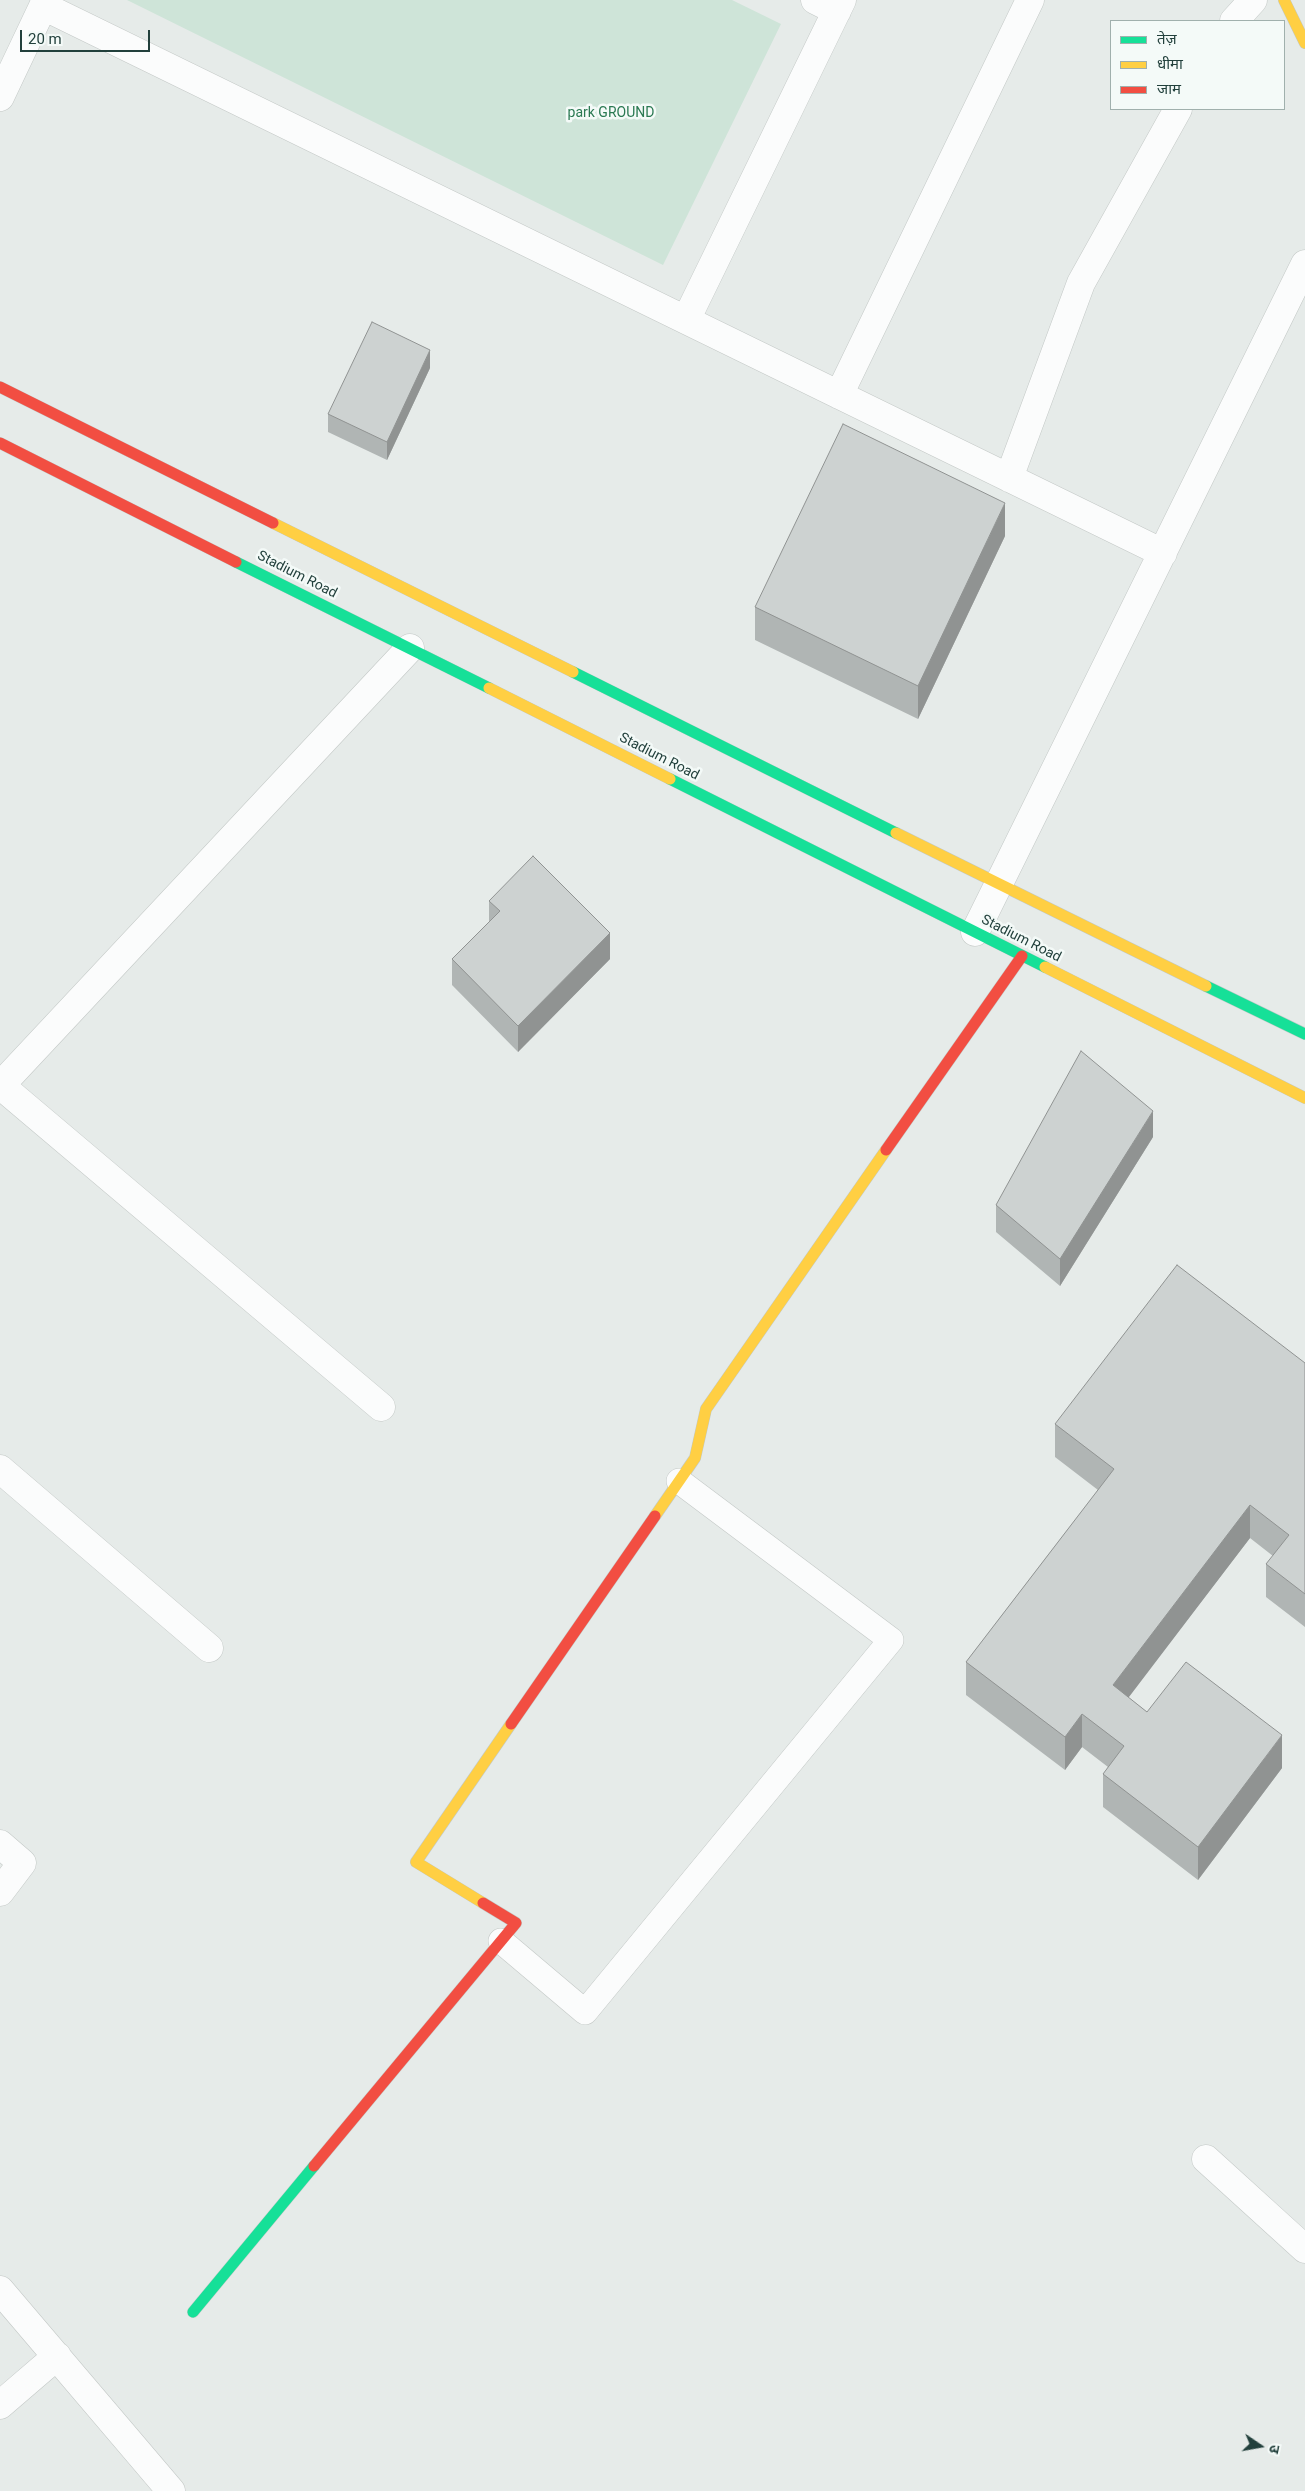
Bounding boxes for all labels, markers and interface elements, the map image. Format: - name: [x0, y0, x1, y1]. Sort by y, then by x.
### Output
- scale bar: [22, 20, 152, 52]
- legend: [1110, 20, 1285, 110]
- text: 20 m: [28, 30, 62, 48]
- text: तेज़: [1157, 30, 1177, 48]
- text: धीमा: [1157, 55, 1183, 73]
- text: जाम: [1157, 80, 1181, 98]
- park label: park GROUND: [568, 105, 654, 121]
- street label: Stadium Road: [254, 548, 340, 602]
- street label: Stadium Road: [616, 730, 702, 784]
- street label: Stadium Road: [978, 912, 1064, 966]
- north arrow: [1235, 2421, 1285, 2471]
- text: उ: [1266, 2443, 1283, 2455]

